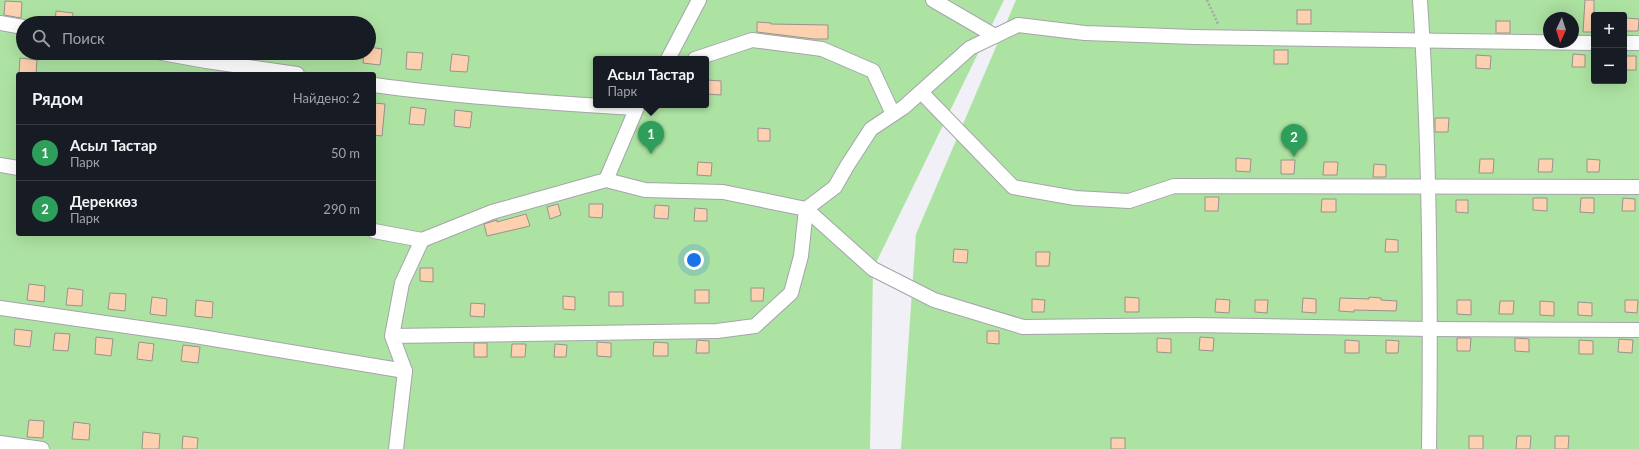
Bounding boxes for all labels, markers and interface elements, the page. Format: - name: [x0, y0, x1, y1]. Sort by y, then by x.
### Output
- north arrow: [1543, 12, 1579, 48]
- map controls: [1591, 12, 1627, 84]
- button: +: [1591, 12, 1627, 48]
- search box: [16, 16, 376, 60]
- icon: search: [30, 27, 52, 49]
- text: Поиск: [62, 29, 105, 47]
- button: −: [1591, 48, 1627, 84]
- popup: [593, 56, 709, 108]
- text: Асыл Тастар: [607, 65, 695, 83]
- text: Парк: [607, 83, 637, 99]
- text: Рядом: [32, 88, 83, 109]
- text: Найдено: 2: [293, 90, 360, 106]
- pin: 1: [638, 121, 664, 154]
- pin: 2: [1281, 124, 1307, 157]
- text: Асыл Тастар: [70, 136, 157, 154]
- text: 1: [41, 145, 49, 161]
- text: 50 m: [331, 145, 360, 161]
- text: Парк: [70, 154, 100, 170]
- text: Дереккөз: [70, 192, 138, 210]
- text: 2: [41, 201, 49, 217]
- text: 290 m: [323, 201, 360, 217]
- text: Парк: [70, 210, 100, 226]
- your location: [684, 250, 704, 270]

